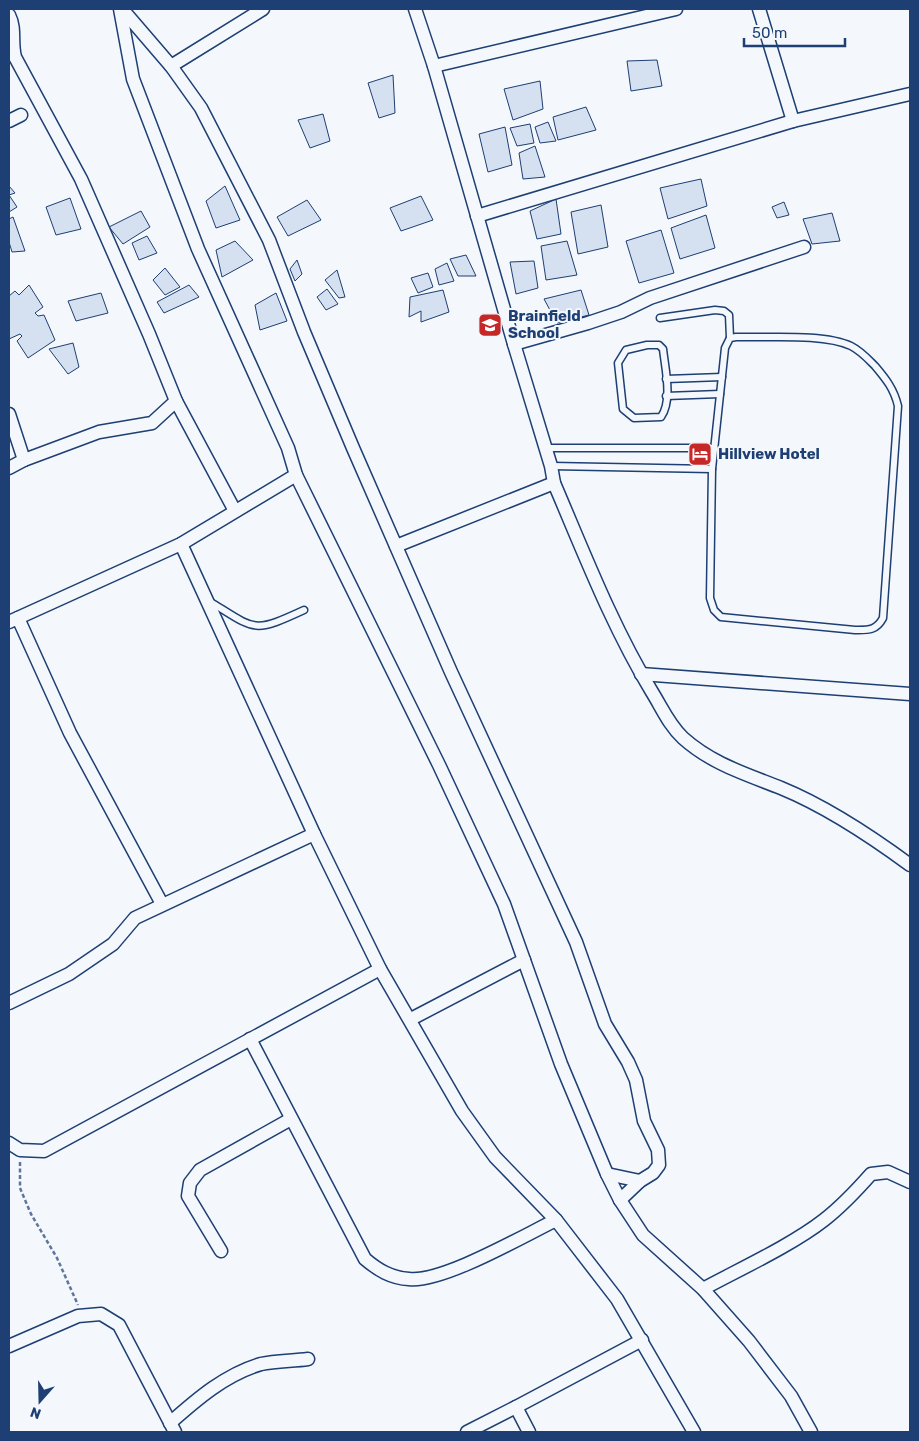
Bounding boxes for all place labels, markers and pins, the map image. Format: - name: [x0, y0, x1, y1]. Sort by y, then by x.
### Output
- place label: Brainfield School: [508, 307, 581, 342]
- school or university icon: Brainfield School: [477, 312, 503, 338]
- hotel icon: Hillview Hotel: [687, 441, 713, 467]
- place label: Hillview Hotel: [718, 445, 820, 463]

